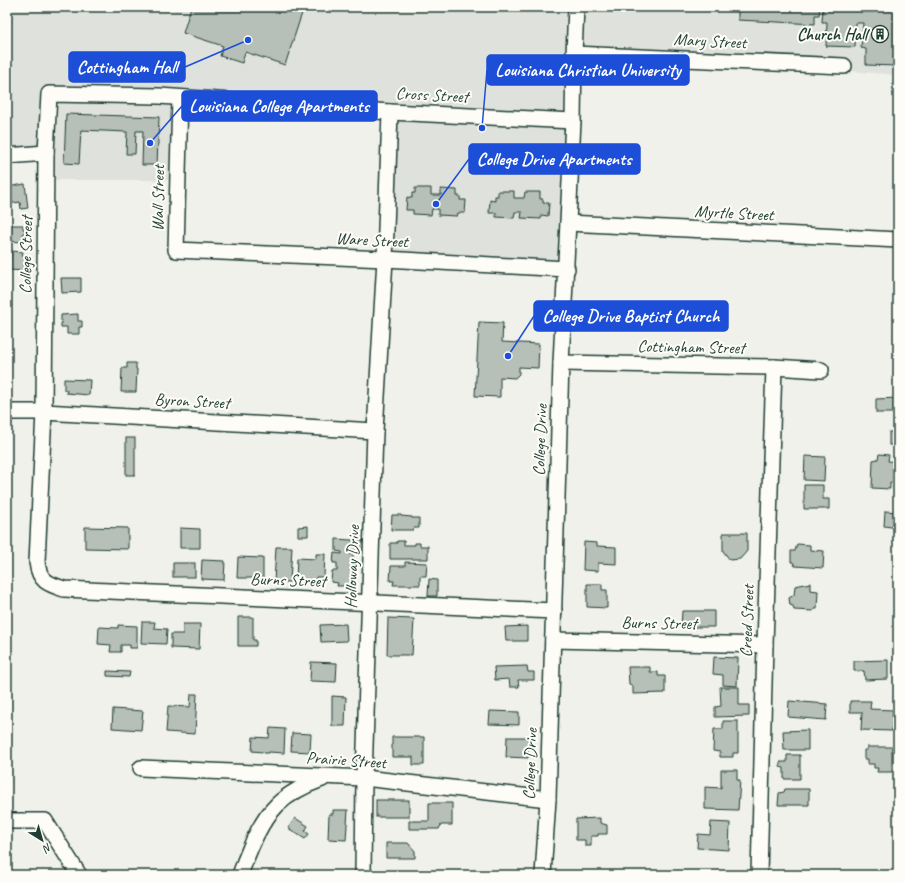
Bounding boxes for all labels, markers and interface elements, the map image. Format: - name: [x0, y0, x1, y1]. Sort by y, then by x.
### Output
- place label: Church Hall: [797, 24, 870, 45]
- building icon: Church Hall: [870, 24, 890, 44]
- street label: Mary Street: [673, 29, 749, 54]
- callout: Cottingham Hall: [69, 52, 185, 82]
- callout: Louisiana Christian University: [487, 55, 689, 85]
- text: Cottingham Hall: [77, 56, 181, 78]
- text: Louisiana Christian University: [495, 59, 683, 81]
- street label: Cross Street: [395, 83, 471, 108]
- callout: Louisiana College Apartments: [182, 91, 377, 121]
- text: Louisiana College Apartments: [189, 95, 370, 117]
- callout: College Drive Apartments: [469, 144, 640, 174]
- text: College Drive Apartments: [477, 148, 633, 170]
- street label: Wall Street: [147, 162, 169, 231]
- street label: Myrtle Street: [694, 200, 776, 226]
- street label: College Street: [15, 213, 37, 294]
- street label: Ware Street: [335, 228, 411, 252]
- callout: College Drive Baptist Church: [534, 301, 728, 331]
- text: College Drive Baptist Church: [542, 305, 721, 327]
- street label: Cottingham Street: [637, 336, 747, 358]
- street label: Byron Street: [154, 389, 232, 414]
- street label: College Drive: [528, 402, 552, 476]
- street label: Holloway Drive: [340, 524, 364, 609]
- street label: Burns Street: [250, 568, 328, 592]
- street label: Creed Street: [735, 582, 759, 658]
- street label: Burns Street: [621, 612, 699, 634]
- street label: College Drive: [518, 726, 542, 800]
- street label: Prairie Street: [305, 747, 389, 773]
- north arrow: [22, 820, 62, 860]
- text: N: [39, 840, 55, 857]

